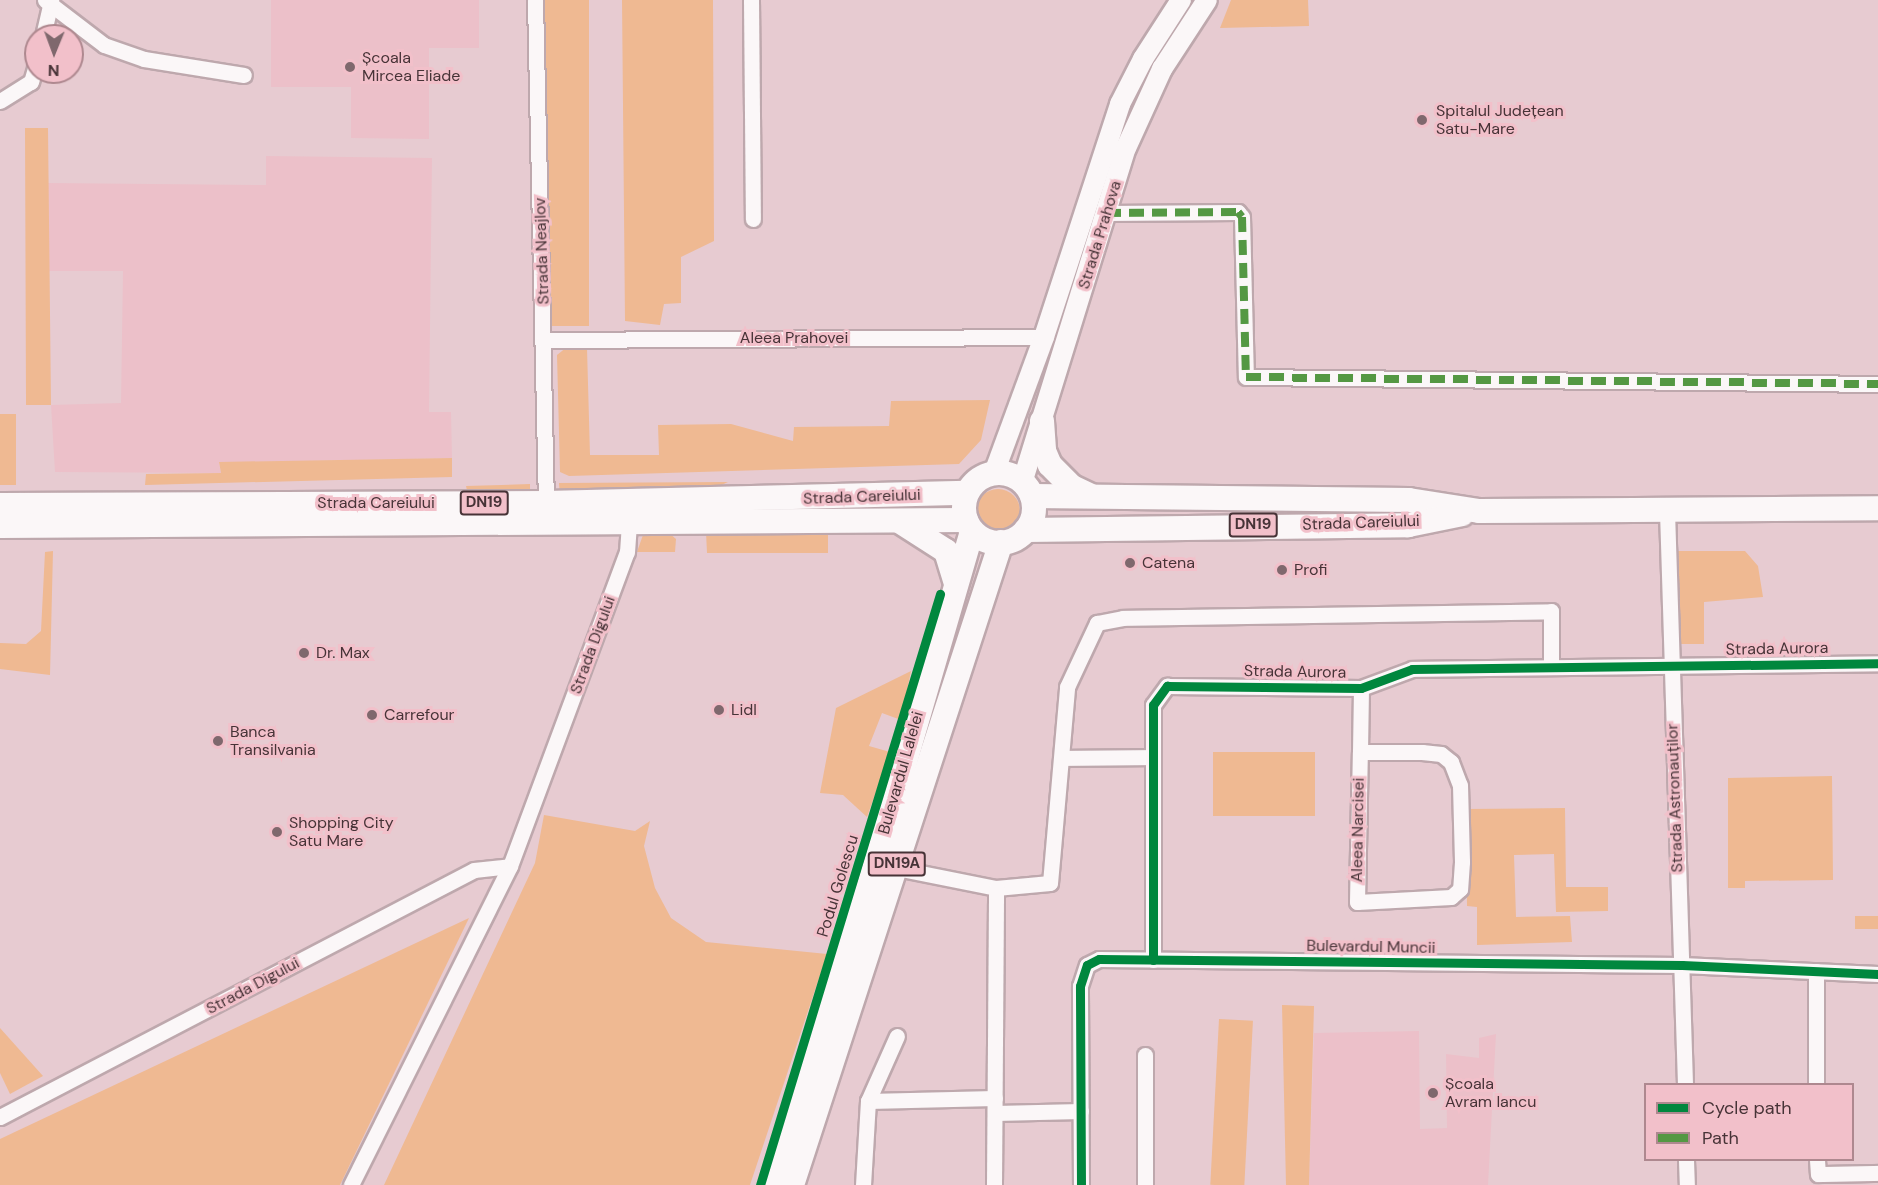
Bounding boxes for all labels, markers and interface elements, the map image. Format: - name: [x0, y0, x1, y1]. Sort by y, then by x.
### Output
- north arrow: [24, 24, 84, 84]
- place label: Școala Mircea Eliade: [362, 48, 460, 86]
- text: N: [48, 60, 60, 81]
- marker: Școala Mircea Eliade: [343, 60, 357, 74]
- place label: Spitalul Județean Satu-Mare: [1436, 101, 1564, 139]
- marker: Spitalul Județean Satu-Mare: [1413, 111, 1431, 129]
- street label: Strada Prahova: [1074, 179, 1126, 291]
- street label: Strada Neajlov: [531, 197, 553, 305]
- street label: Aleea Prahovei: [740, 328, 848, 348]
- street label: Strada Careiului: [803, 485, 921, 509]
- road number: DN19: [458, 491, 510, 515]
- street label: Strada Careiului: [317, 493, 435, 513]
- street label: Strada Careiului: [1302, 511, 1420, 535]
- road number: DN19: [1228, 513, 1278, 537]
- place label: Catena: [1142, 553, 1195, 573]
- marker: Catena: [1123, 556, 1137, 570]
- place label: Profi: [1294, 560, 1327, 580]
- marker: Profi: [1275, 563, 1289, 577]
- street label: Strada Digului: [566, 593, 620, 697]
- street label: Strada Aurora: [1726, 639, 1828, 659]
- place label: Dr. Max: [316, 643, 370, 663]
- marker: Dr. Max: [297, 646, 311, 660]
- street label: Strada Aurora: [1244, 662, 1346, 682]
- place label: Lidl: [731, 700, 757, 720]
- marker: Lidl: [712, 703, 726, 717]
- place label: Carrefour: [384, 705, 454, 725]
- marker: Carrefour: [365, 708, 379, 722]
- street label: Bulevardul Lalelei: [874, 709, 928, 837]
- place label: Banca Transilvania: [230, 722, 316, 760]
- street label: Strada Astronauților: [1663, 723, 1687, 873]
- marker: Banca Transilvania: [211, 734, 225, 748]
- street label: Aleea Narcisei: [1347, 778, 1369, 882]
- place label: Shopping City Satu Mare: [289, 813, 394, 851]
- marker: Shopping City Satu Mare: [270, 825, 284, 839]
- street label: Podul Golescu: [813, 833, 863, 939]
- road number: DN19A: [867, 852, 927, 876]
- street label: Bulevardul Muncii: [1306, 936, 1436, 958]
- street label: Strada Digului: [203, 953, 303, 1019]
- place label: Școala Avram Iancu: [1445, 1074, 1536, 1112]
- legend: [1644, 1083, 1854, 1161]
- marker: Școala Avram Iancu: [1426, 1086, 1440, 1100]
- text: Cycle path: [1702, 1096, 1792, 1120]
- text: Path: [1702, 1126, 1739, 1150]

